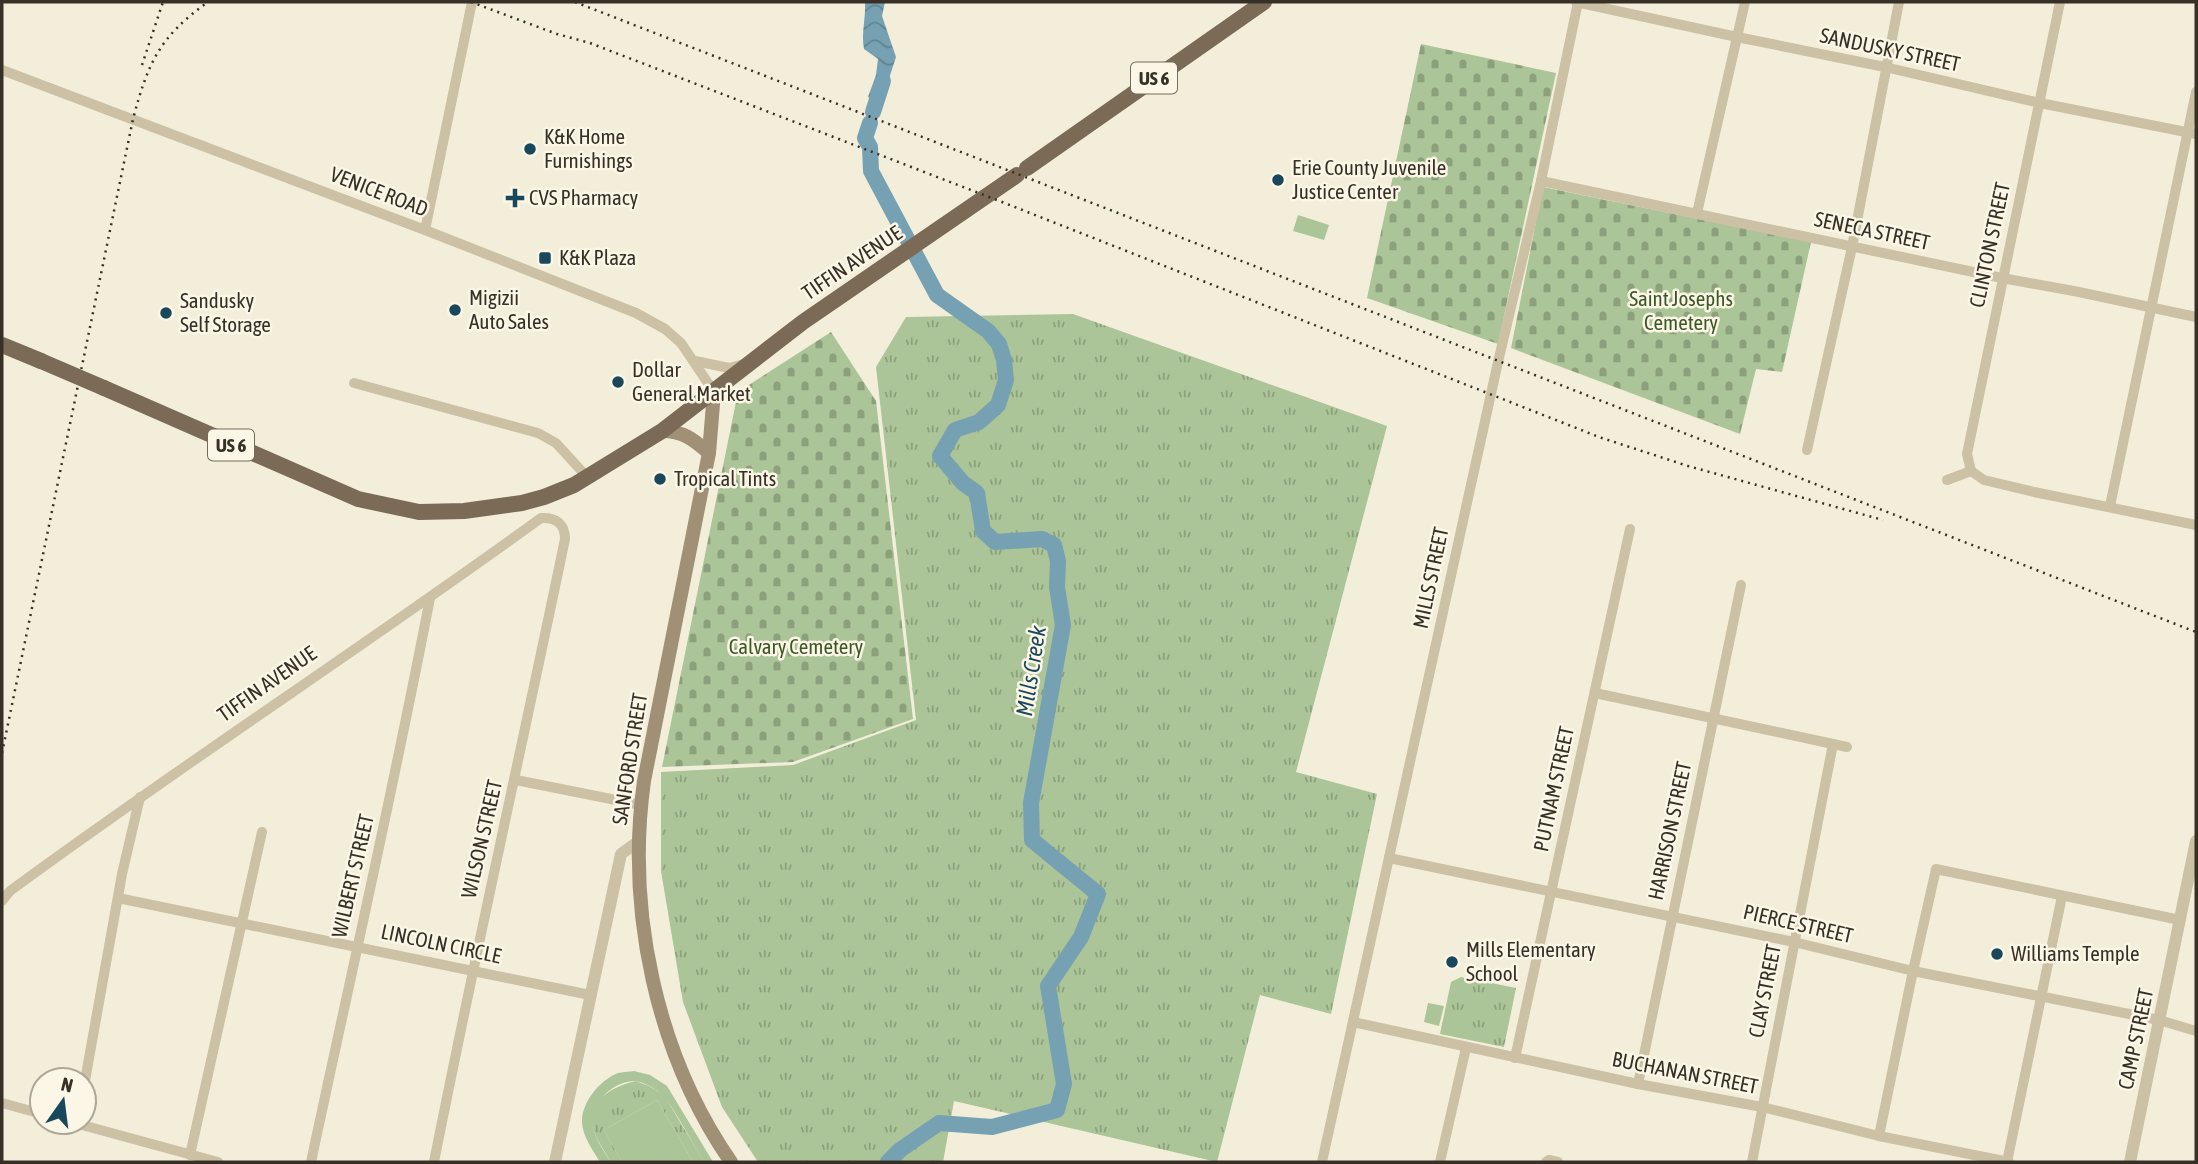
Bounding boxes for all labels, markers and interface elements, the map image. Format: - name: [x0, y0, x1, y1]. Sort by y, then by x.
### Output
- street label: SANDUSKY STREET: [1818, 22, 1962, 76]
- road number: US 6: [1131, 62, 1177, 94]
- place label: K&K Home Furnishings: [544, 124, 633, 172]
- marker: K&K Home Furnishings: [522, 141, 538, 157]
- place label: Erie County Juvenile Justice Center: [1292, 155, 1446, 203]
- street label: VENICE ROAD: [327, 161, 432, 221]
- marker: Erie County Juvenile Justice Center: [1270, 172, 1286, 188]
- street label: CLINTON STREET: [1964, 180, 2014, 310]
- place label: CVS Pharmacy: [529, 185, 639, 209]
- marker: CVS Pharmacy: [507, 190, 523, 206]
- street label: SENECA STREET: [1812, 206, 1932, 254]
- street label: TIFFIN AVENUE: [797, 220, 906, 304]
- place label: K&K Plaza: [559, 245, 636, 269]
- marker: K&K Plaza: [537, 250, 553, 266]
- place label: Migizii Auto Sales: [469, 285, 549, 333]
- park label: Saint Josephs Cemetery: [1629, 286, 1733, 334]
- place label: Sandusky Self Storage: [180, 288, 271, 336]
- marker: Migizii Auto Sales: [447, 302, 463, 318]
- marker: Sandusky Self Storage: [158, 305, 174, 321]
- place label: Dollar General Market: [632, 357, 751, 405]
- marker: Dollar General Market: [610, 374, 626, 390]
- road number: US 6: [208, 430, 254, 460]
- place label: Tropical Tints: [674, 466, 776, 490]
- marker: Tropical Tints: [652, 471, 668, 487]
- street label: MILLS STREET: [1408, 525, 1452, 631]
- water label: Mills Creek: [1011, 623, 1051, 718]
- park label: Calvary Cemetery: [729, 634, 864, 658]
- street label: TIFFIN AVENUE: [212, 640, 320, 726]
- street label: SANFORD STREET: [607, 691, 651, 826]
- street label: PUTNAM STREET: [1528, 724, 1578, 853]
- street label: HARRISON STREET: [1643, 759, 1695, 902]
- street label: WILSON STREET: [456, 777, 506, 900]
- street label: WILBERT STREET: [326, 812, 378, 940]
- street label: PIERCE STREET: [1741, 899, 1855, 947]
- street label: LINCOLN CIRCLE: [379, 919, 504, 967]
- place label: Mills Elementary School: [1466, 937, 1596, 985]
- place label: Williams Temple: [2011, 941, 2140, 965]
- street label: CLAY STREET: [1743, 942, 1785, 1040]
- marker: Williams Temple: [1989, 946, 2005, 962]
- marker: Mills Elementary School: [1444, 954, 1460, 970]
- street label: CAMP STREET: [2113, 986, 2157, 1091]
- street label: BUCHANAN STREET: [1610, 1046, 1760, 1098]
- north arrow: [28, 1066, 98, 1136]
- text: N: [59, 1072, 75, 1097]

